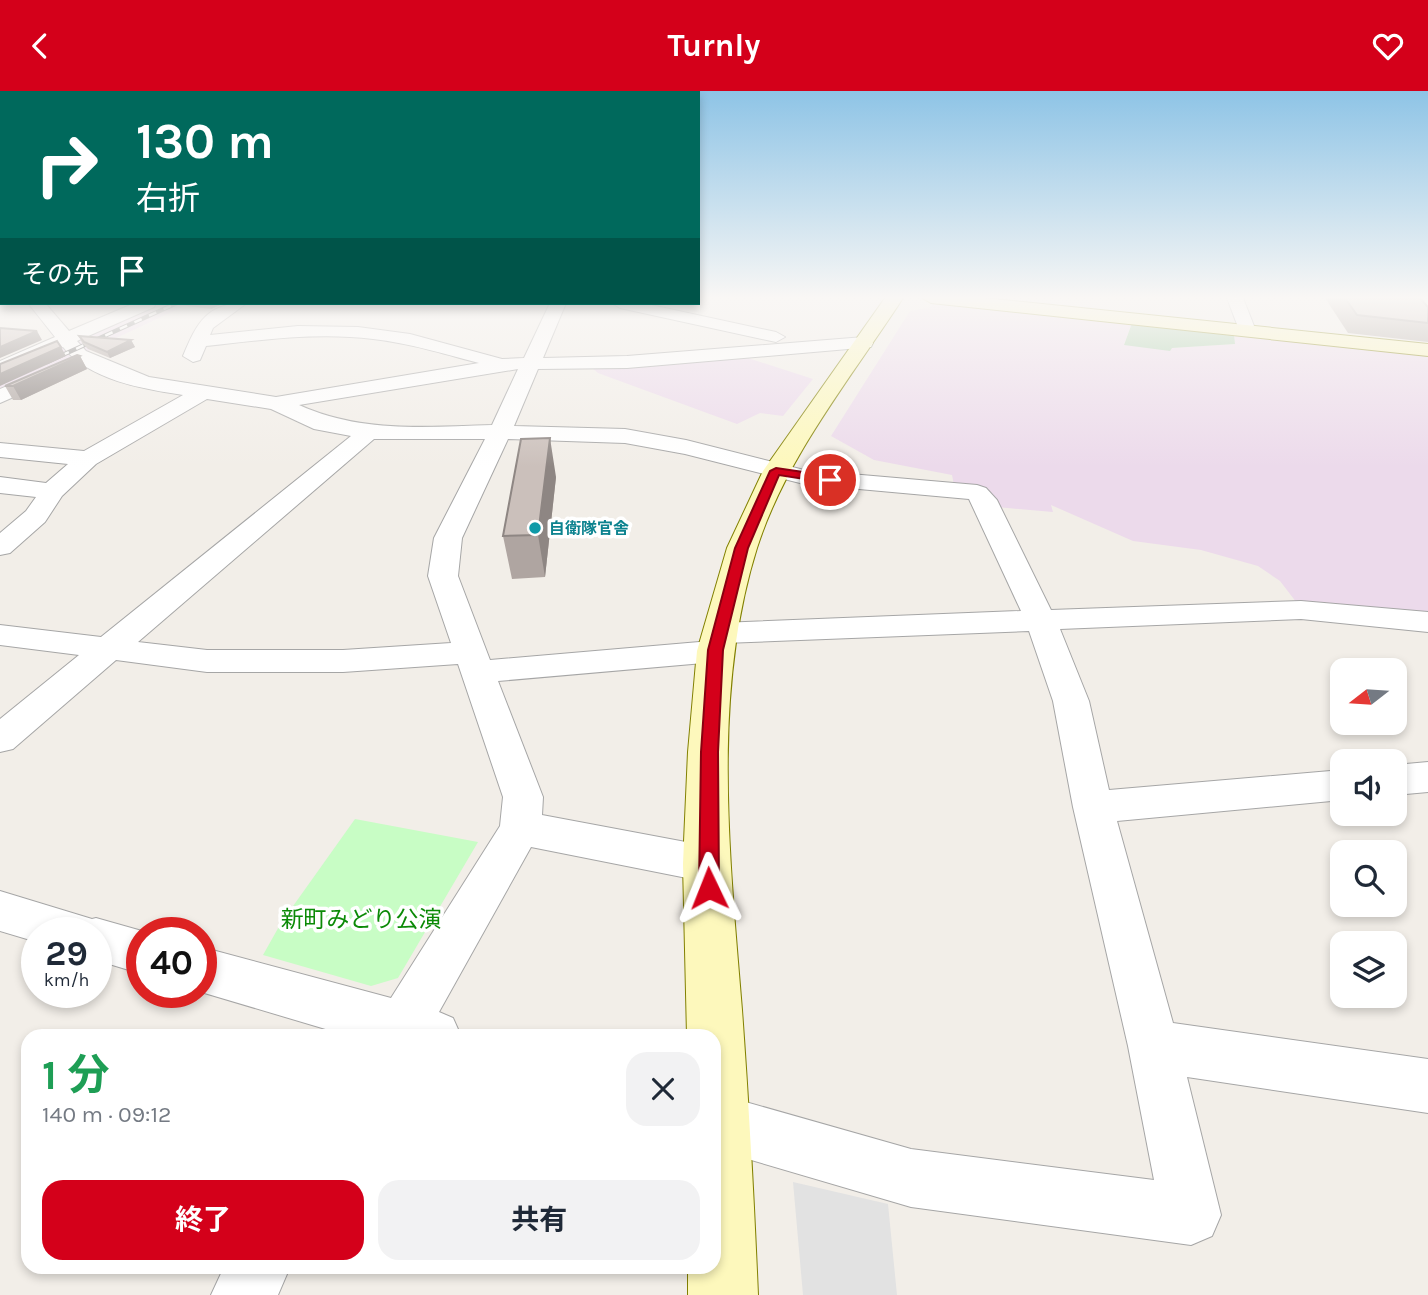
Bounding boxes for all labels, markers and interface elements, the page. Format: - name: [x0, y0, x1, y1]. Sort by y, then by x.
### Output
- icon: back: [21, 27, 59, 65]
- text: Turnly: [668, 27, 760, 64]
- icon: heart: [1369, 27, 1407, 65]
- text: 130 m: [136, 113, 274, 170]
- icon: right: [21, 119, 112, 210]
- text: 右折: [136, 180, 200, 217]
- icon: arrive: [113, 252, 151, 290]
- text: その先: [21, 259, 99, 290]
- pin: [800, 450, 860, 510]
- icon: arrive: [811, 461, 849, 499]
- place label: 自衛隊官舎: [549, 519, 629, 538]
- marker: 自衛隊官舎: [527, 520, 543, 536]
- north arrow: [1330, 658, 1407, 735]
- map controls: [1330, 658, 1407, 1008]
- button: sound: [1330, 749, 1407, 826]
- button: search: [1330, 840, 1407, 917]
- position arrow: [672, 851, 746, 925]
- park label: 新町みどり公演: [281, 906, 442, 933]
- speed limit sign: 40: [126, 917, 217, 1008]
- button: layers: [1330, 931, 1407, 1008]
- text: 29: [45, 933, 88, 974]
- text: km/h: [44, 969, 89, 991]
- text: 1 分: [42, 1050, 110, 1100]
- button: close: [626, 1052, 700, 1126]
- text: 140 m · 09:12: [42, 1101, 171, 1128]
- button: 終了: [42, 1180, 364, 1260]
- button: 共有: [378, 1180, 700, 1260]

